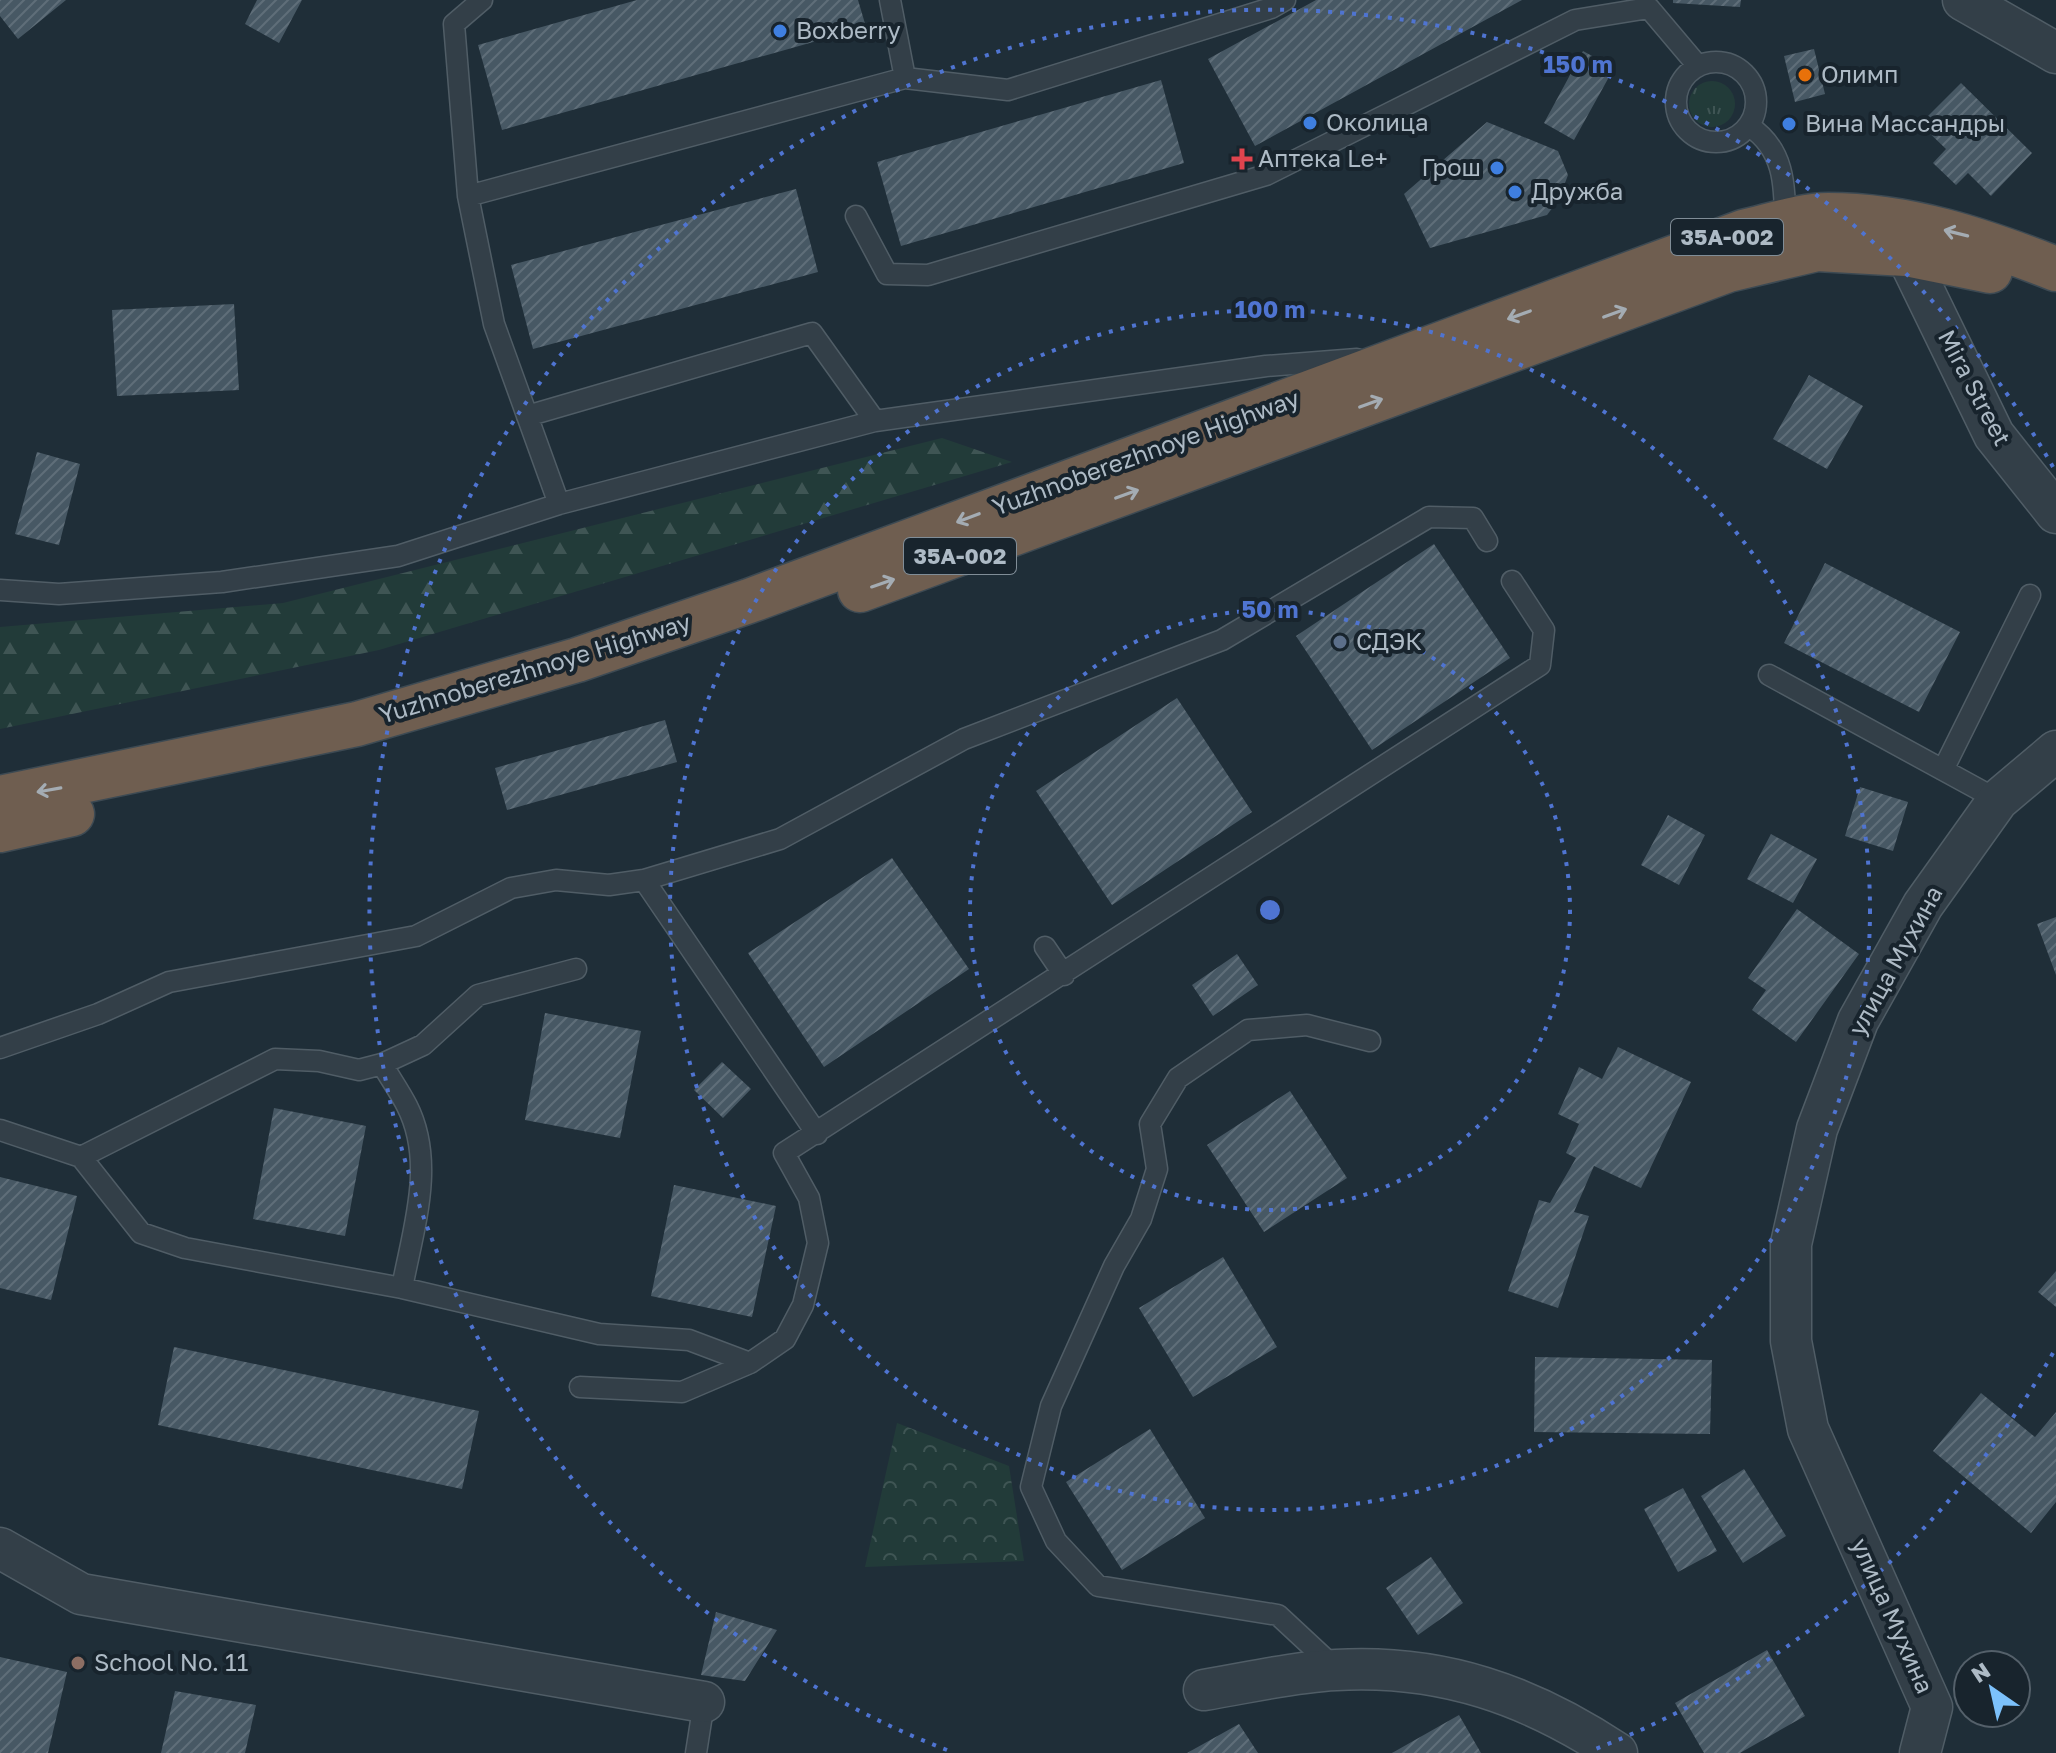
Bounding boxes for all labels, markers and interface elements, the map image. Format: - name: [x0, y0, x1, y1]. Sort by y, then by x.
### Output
- place label: Boxberry: [796, 15, 901, 44]
- marker: Boxberry: [771, 22, 789, 40]
- text: 150 m: [1543, 49, 1613, 78]
- place label: Олимп: [1821, 59, 1898, 88]
- marker: Олимп: [1796, 66, 1814, 84]
- place label: Околица: [1326, 107, 1429, 136]
- place label: Вина Массандры: [1805, 108, 2005, 137]
- marker: Околица: [1301, 114, 1319, 132]
- marker: Вина Массандры: [1780, 115, 1798, 133]
- place label: Аптека Le+: [1258, 143, 1388, 172]
- marker: Аптека Le+: [1233, 150, 1251, 168]
- place label: Грош: [1422, 152, 1481, 181]
- marker: Грош: [1488, 159, 1506, 177]
- place label: Дружба: [1531, 176, 1623, 205]
- marker: Дружба: [1506, 183, 1524, 201]
- road number: 35А-002: [1671, 219, 1783, 255]
- one-way arrow: [1944, 225, 1970, 240]
- text: 100 m: [1235, 294, 1305, 323]
- one-way arrow: [1602, 304, 1627, 319]
- one-way arrow: [1507, 309, 1531, 323]
- street label: Mira Street: [1933, 325, 2018, 450]
- street label: Yuzhnoberezhnoye Highway: [988, 383, 1303, 521]
- one-way arrow: [1358, 395, 1383, 410]
- one-way arrow: [1114, 486, 1139, 500]
- one-way arrow: [956, 512, 981, 526]
- road number: 35А-002: [904, 538, 1016, 574]
- one-way arrow: [870, 574, 895, 589]
- text: 50 m: [1241, 594, 1299, 623]
- street label: Yuzhnoberezhnoye Highway: [375, 606, 694, 729]
- place label: СДЭК: [1356, 626, 1422, 655]
- marker: СДЭК: [1331, 633, 1349, 651]
- one-way arrow: [37, 783, 62, 798]
- street label: улица Мухина: [1842, 880, 1948, 1040]
- centre of rings: [1256, 896, 1284, 924]
- street label: улица Мухина: [1846, 1533, 1941, 1697]
- place label: School No. 11: [94, 1647, 248, 1676]
- north arrow: [1952, 1649, 2032, 1729]
- marker: School No. 11: [69, 1654, 87, 1672]
- text: N: [1966, 1656, 1995, 1688]

